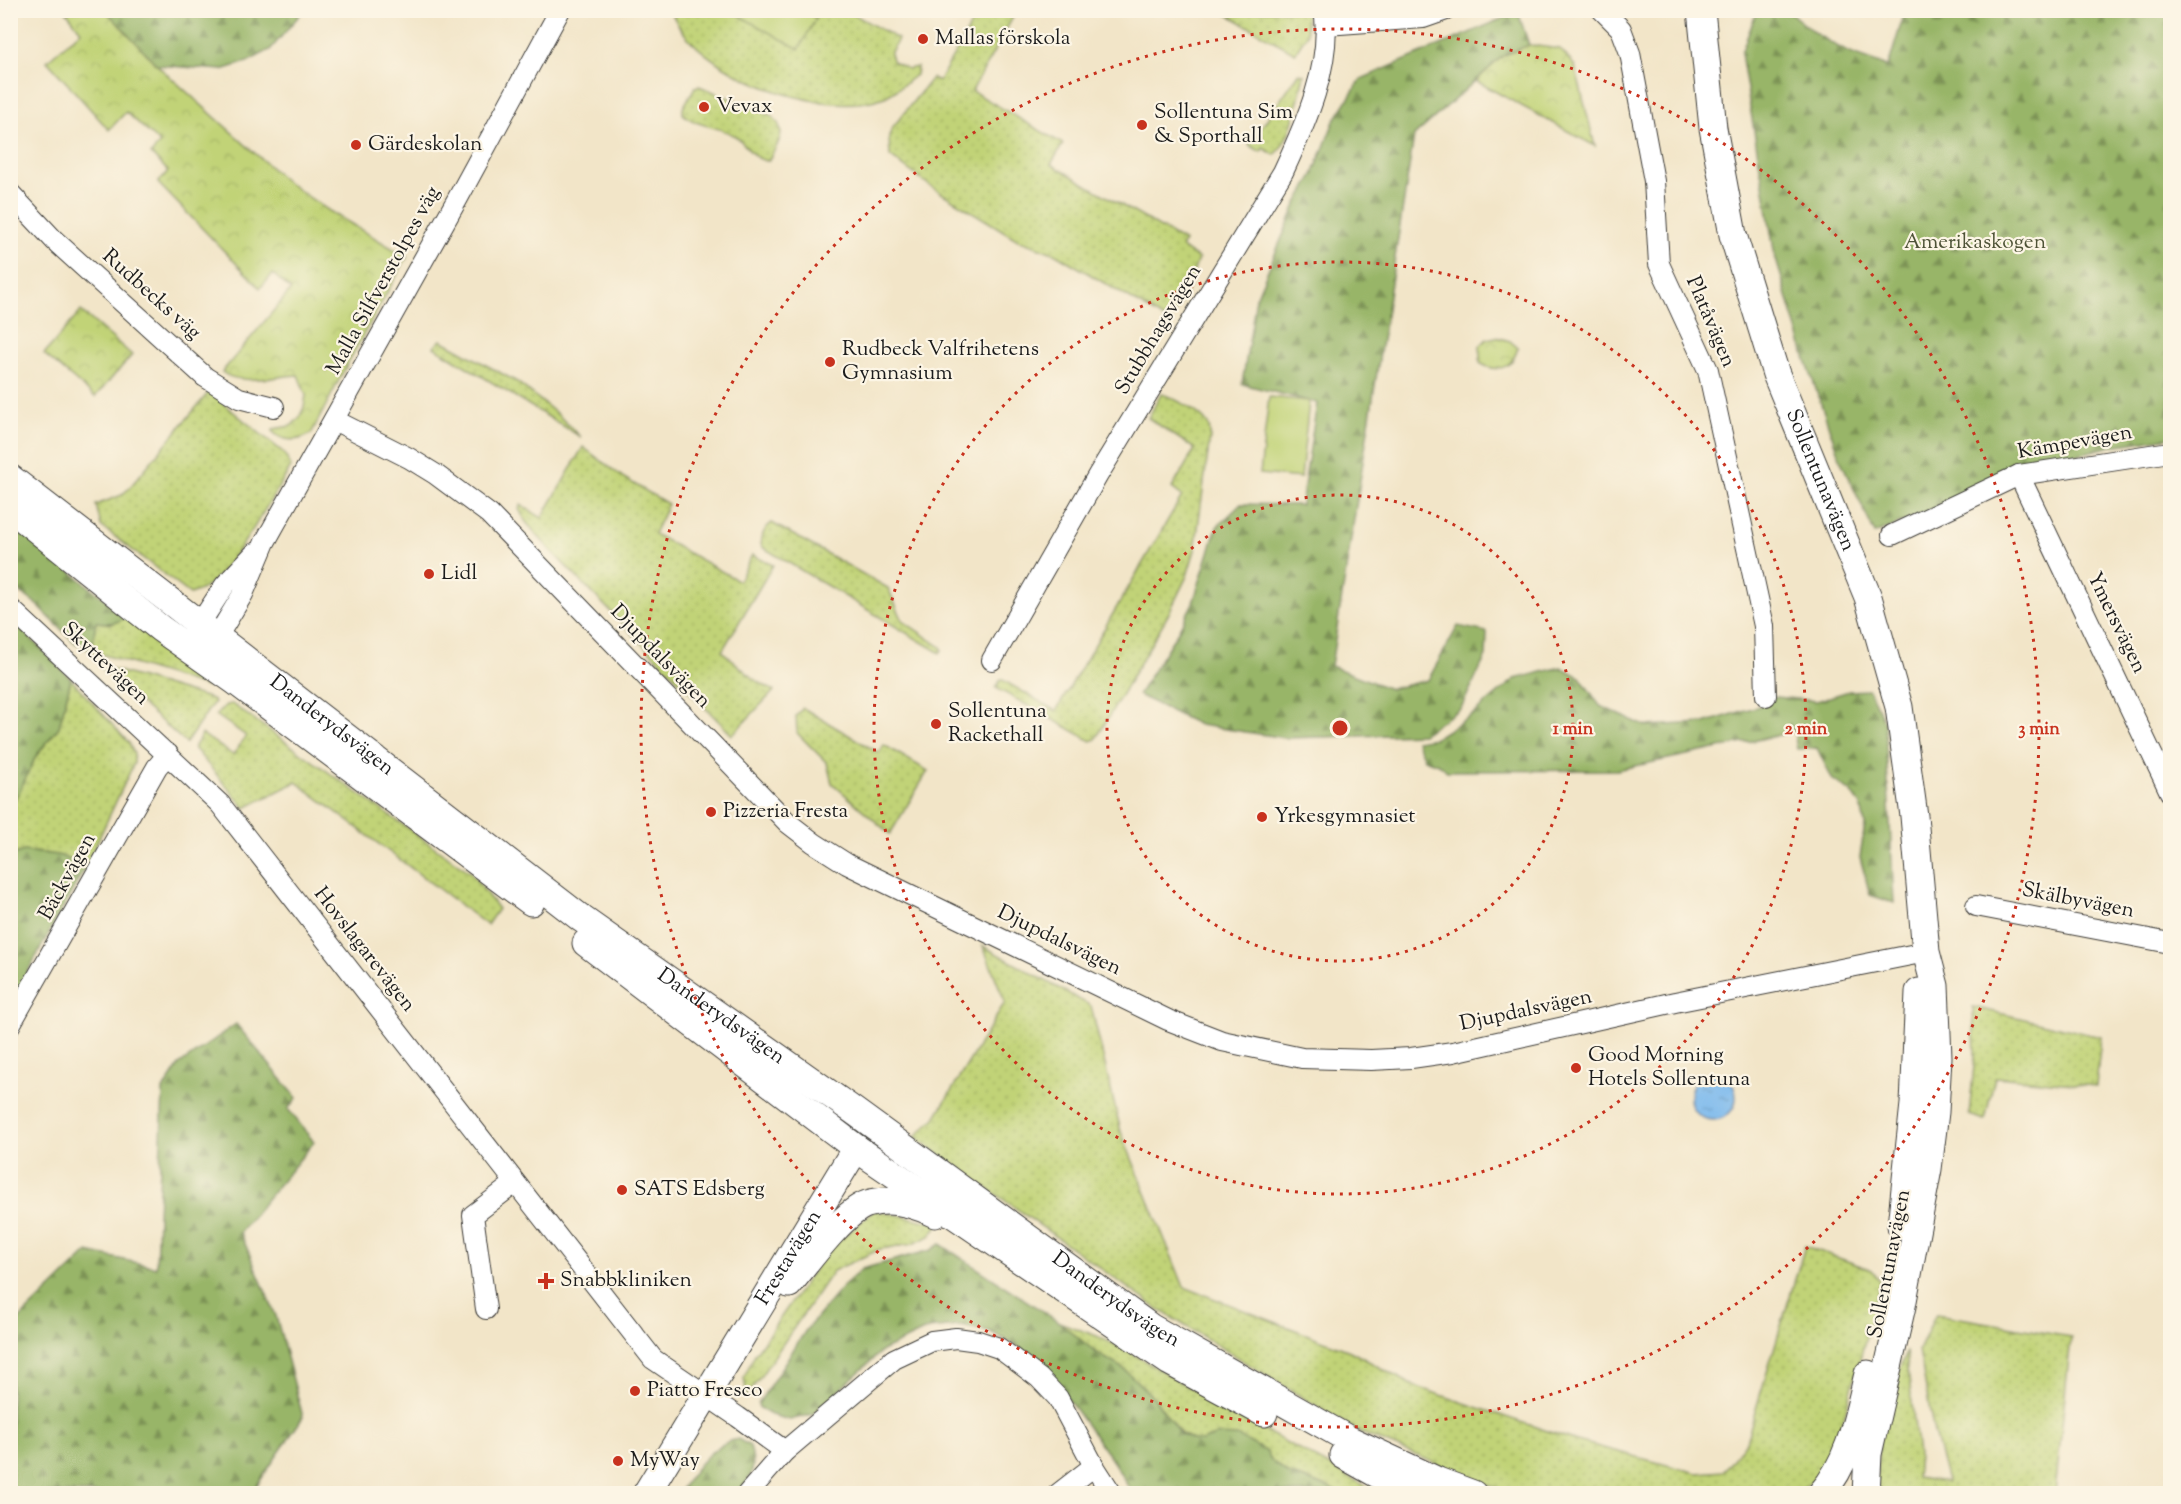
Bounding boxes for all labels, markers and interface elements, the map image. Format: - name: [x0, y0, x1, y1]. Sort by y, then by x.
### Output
- place label: Mallas förskola: [935, 24, 1071, 54]
- marker: Mallas förskola: [916, 32, 930, 46]
- place label: Vevax: [716, 92, 773, 122]
- place label: Sollentuna Sim & Sporthall: [1154, 98, 1293, 152]
- marker: Vevax: [697, 100, 711, 114]
- marker: Sollentuna Sim & Sporthall: [1135, 118, 1149, 132]
- place label: Gärdeskolan: [368, 130, 483, 160]
- marker: Gärdeskolan: [349, 138, 363, 152]
- street label: Malla Silfverstolpes väg: [320, 181, 448, 381]
- park label: Amerikaskogen: [1904, 228, 2046, 258]
- street label: Rudbecks väg: [95, 242, 207, 348]
- street label: Stubbhagsvägen: [1108, 259, 1210, 401]
- street label: Platåvägen: [1677, 272, 1743, 372]
- place label: Rudbeck Valfrihetens Gymnasium: [842, 335, 1039, 389]
- marker: Rudbeck Valfrihetens Gymnasium: [823, 355, 837, 369]
- street label: Sollentunavägen: [1777, 405, 1863, 556]
- street label: Kämpevägen: [2015, 418, 2135, 468]
- place label: Lidl: [441, 559, 477, 589]
- marker: Lidl: [422, 567, 436, 581]
- street label: Ymersvägen: [2079, 567, 2153, 679]
- street label: Djupdalsvägen: [602, 598, 718, 716]
- street label: Skyttevägen: [54, 615, 156, 713]
- street label: Danderydsvägen: [263, 668, 400, 784]
- place label: Sollentuna Rackethall: [948, 697, 1047, 751]
- marker: Sollentuna Rackethall: [929, 717, 943, 731]
- text: 1 min: [1553, 717, 1594, 743]
- text: 2 min: [1785, 717, 1828, 743]
- text: 3 min: [2018, 717, 2060, 743]
- centre of rings: [1330, 718, 1350, 738]
- place label: Pizzeria Fresta: [723, 797, 849, 827]
- place label: Yrkesgymnasiet: [1274, 802, 1416, 832]
- marker: Pizzeria Fresta: [704, 805, 718, 819]
- marker: Yrkesgymnasiet: [1255, 810, 1269, 824]
- street label: Bäckvägen: [32, 828, 104, 926]
- street label: Skälbyvägen: [2019, 875, 2137, 927]
- street label: Hovslagarevägen: [305, 881, 423, 1019]
- street label: Djupdalsvägen: [992, 898, 1126, 984]
- street label: Danderydsvägen: [650, 961, 791, 1073]
- street label: Djupdalsvägen: [1457, 982, 1595, 1040]
- place label: Good Morning Hotels Sollentuna: [1588, 1041, 1751, 1095]
- marker: Good Morning Hotels Sollentuna: [1569, 1061, 1583, 1075]
- place label: SATS Edsberg: [634, 1175, 765, 1205]
- marker: SATS Edsberg: [615, 1183, 629, 1197]
- street label: Sollentunavägen: [1861, 1187, 1919, 1341]
- street label: Frestavägen: [749, 1205, 830, 1311]
- street label: Danderydsvägen: [1045, 1245, 1185, 1356]
- place label: Snabbkliniken: [560, 1266, 692, 1296]
- marker: Snabbkliniken: [537, 1272, 555, 1290]
- place label: Piatto Fresco: [647, 1376, 763, 1406]
- marker: Piatto Fresco: [628, 1384, 642, 1398]
- place label: MyWay: [630, 1446, 700, 1476]
- marker: MyWay: [611, 1454, 625, 1468]

